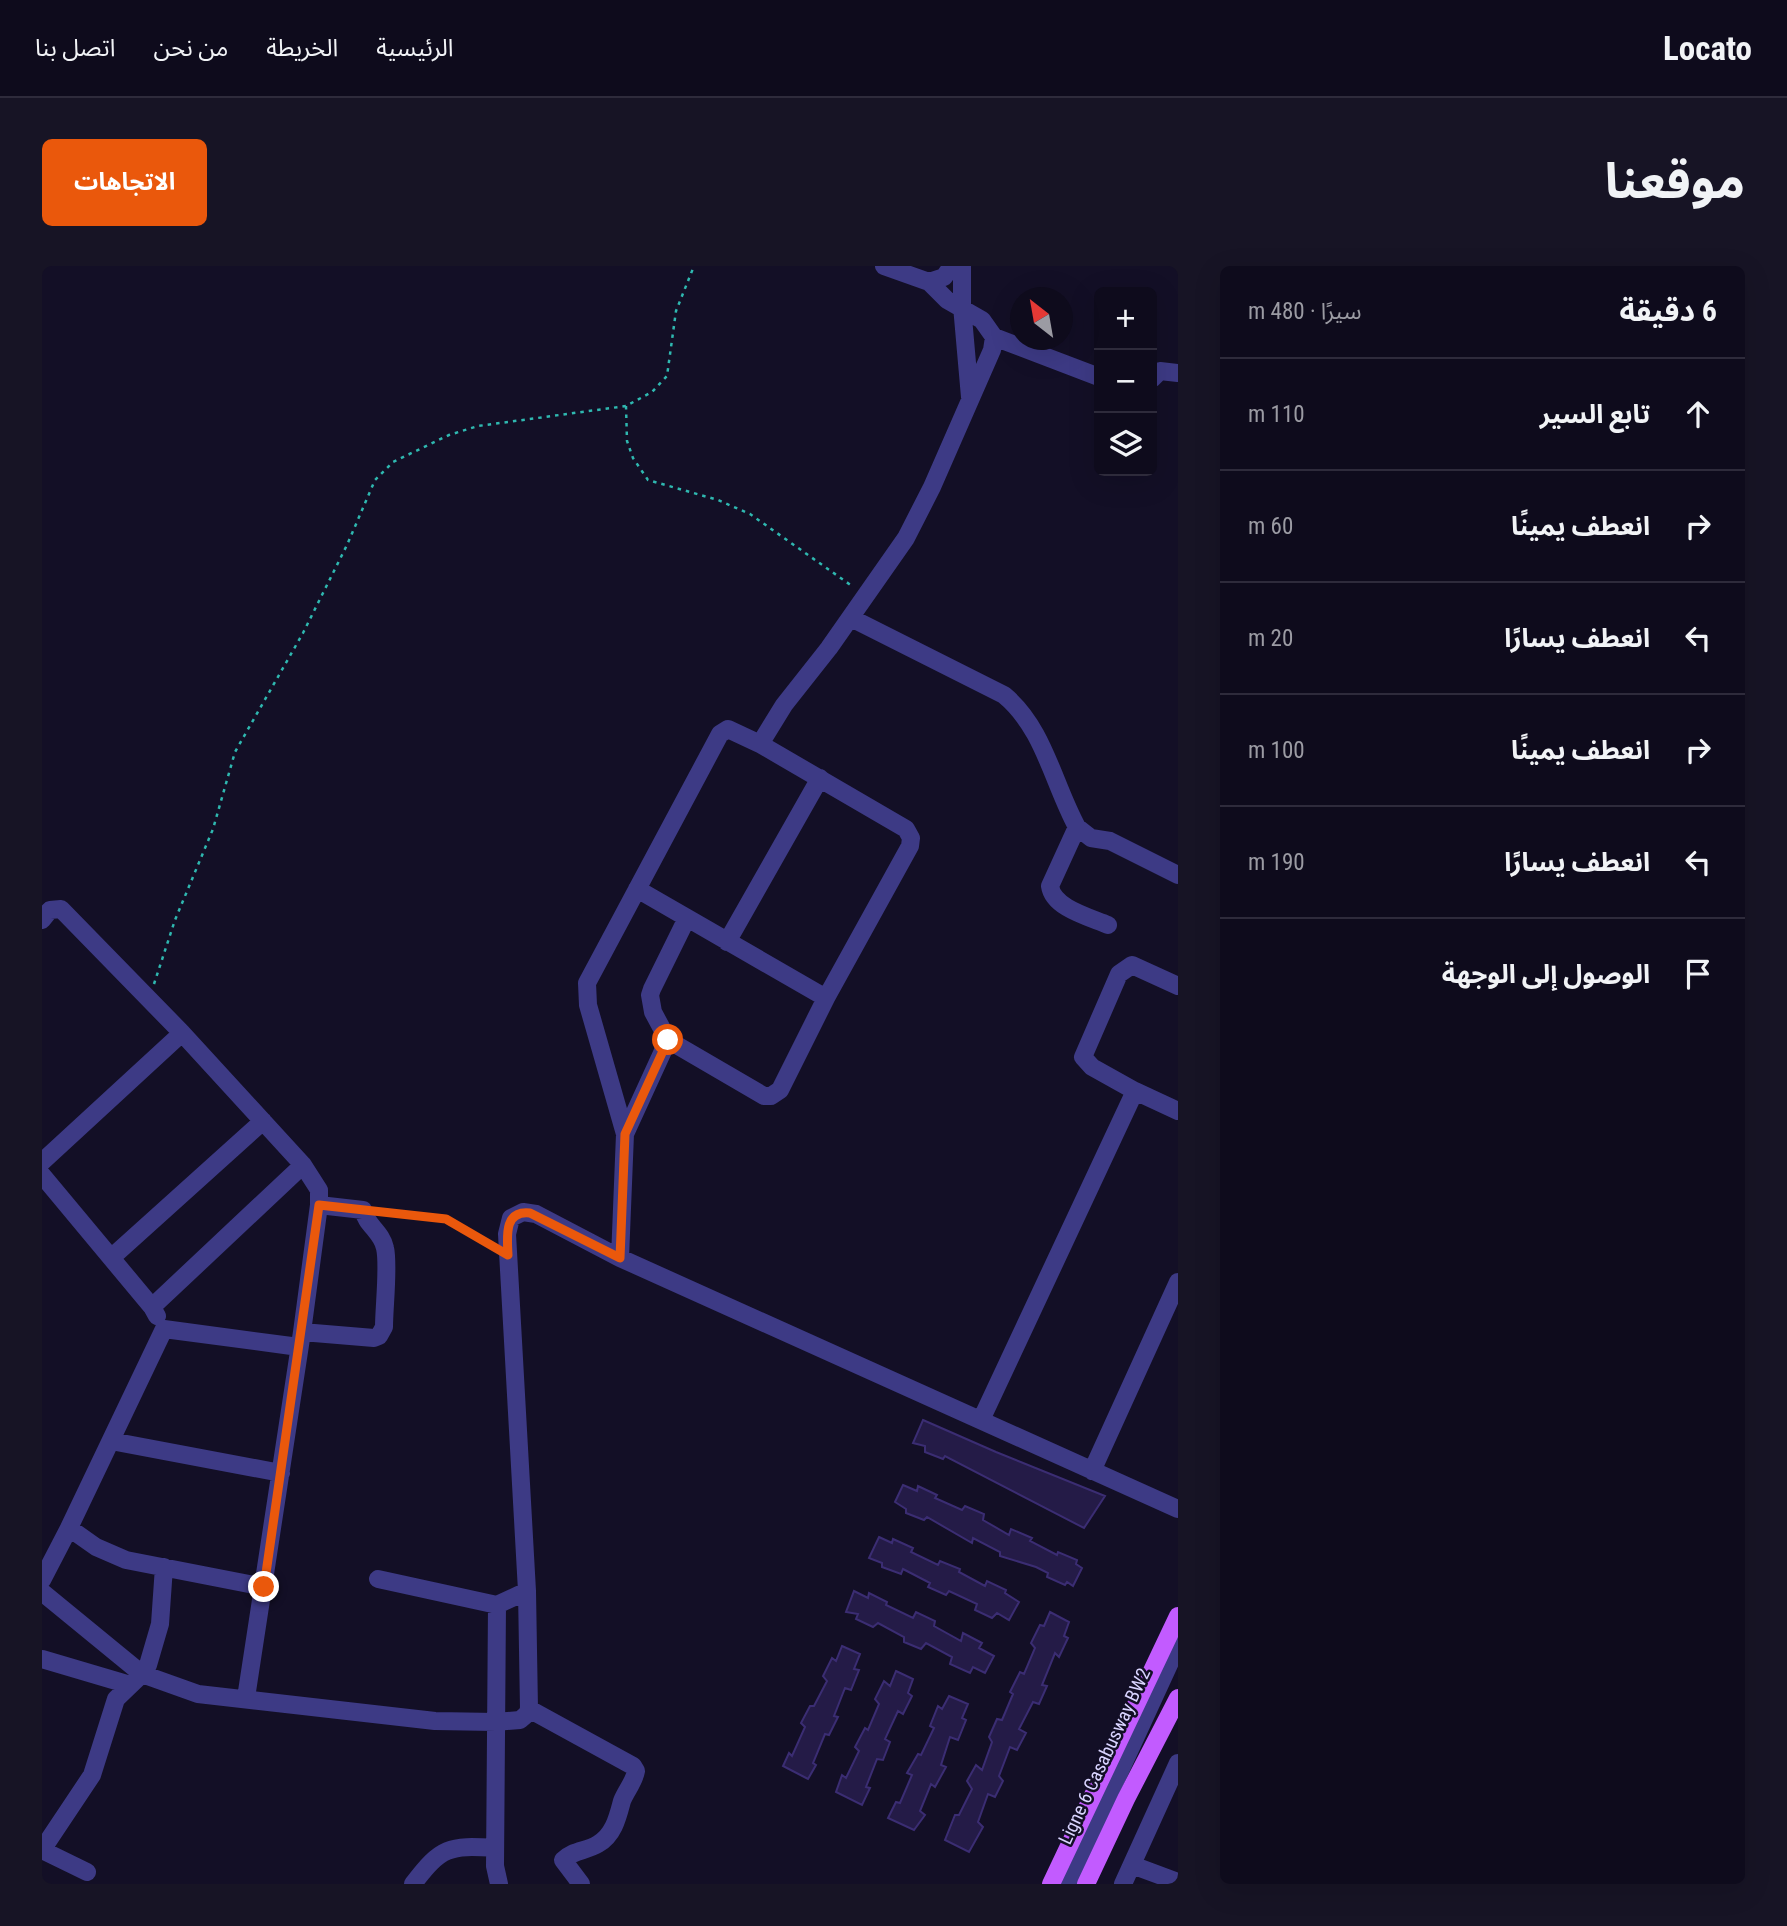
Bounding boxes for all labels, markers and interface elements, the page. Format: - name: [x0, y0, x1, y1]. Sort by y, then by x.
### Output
- text: Locato: [1663, 29, 1752, 68]
- text: اتصل بنا: [35, 34, 115, 62]
- text: من نحن: [153, 34, 228, 62]
- text: الخريطة: [266, 34, 338, 62]
- text: الرئيسية: [376, 34, 453, 62]
- button: الاتجاهات: [42, 139, 207, 226]
- text: موقعنا: [1605, 153, 1745, 210]
- north arrow: [1010, 287, 1073, 350]
- map controls: [1094, 287, 1157, 476]
- button: +: [1094, 287, 1157, 350]
- text: 6 دقيقة: [1619, 293, 1717, 328]
- text: سيرًا · 480 m: [1248, 298, 1361, 325]
- button: −: [1094, 350, 1157, 413]
- icon: ahead: [1679, 395, 1717, 433]
- text: تابع السير: [1540, 399, 1650, 429]
- text: 110 m: [1248, 401, 1305, 428]
- button: layers: [1094, 413, 1157, 476]
- icon: right: [1679, 507, 1717, 545]
- text: انعطف يمينًا: [1511, 511, 1650, 541]
- text: 60 m: [1248, 513, 1293, 540]
- icon: left: [1679, 619, 1717, 657]
- text: انعطف يسارًا: [1504, 623, 1650, 653]
- text: 20 m: [1248, 625, 1293, 652]
- icon: right: [1679, 731, 1717, 769]
- text: انعطف يمينًا: [1511, 735, 1650, 765]
- text: 100 m: [1248, 737, 1305, 764]
- icon: left: [1679, 843, 1717, 881]
- text: انعطف يسارًا: [1504, 847, 1650, 877]
- text: 190 m: [1248, 849, 1305, 876]
- icon: arrive: [1679, 955, 1717, 993]
- text: الوصول إلى الوجهة: [1442, 959, 1650, 989]
- route start: [652, 1024, 683, 1055]
- route end: [248, 1571, 279, 1602]
- street label: Ligne 6 Casabusway BW2: [1054, 1665, 1155, 1848]

